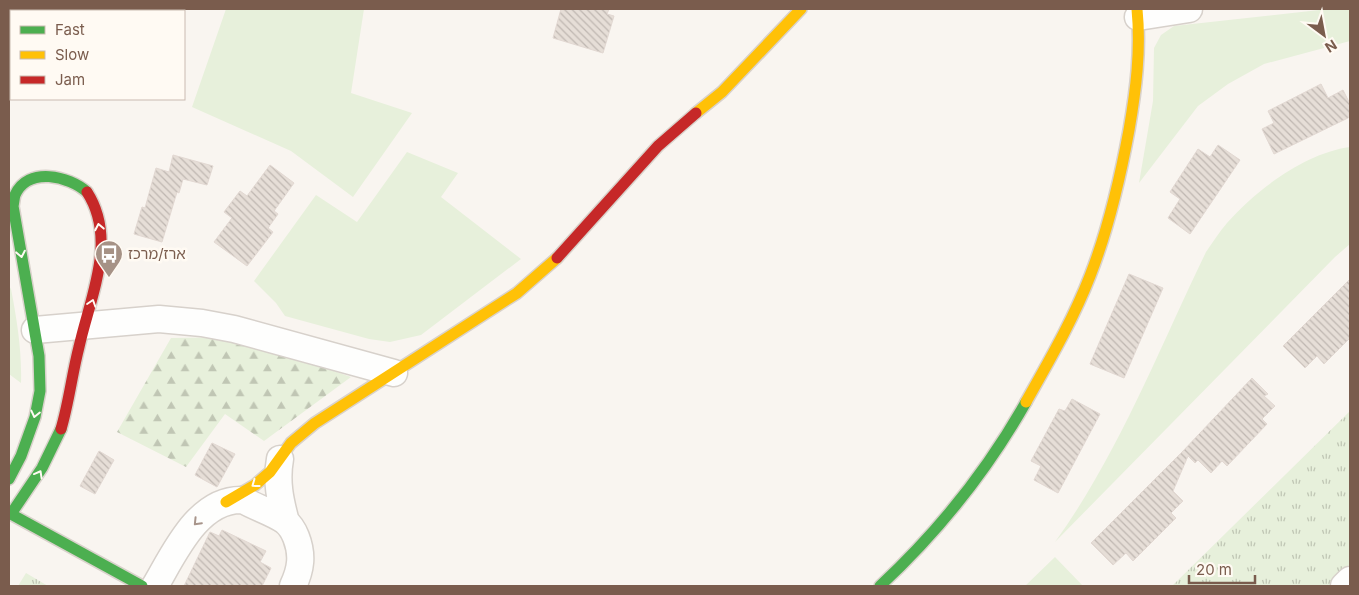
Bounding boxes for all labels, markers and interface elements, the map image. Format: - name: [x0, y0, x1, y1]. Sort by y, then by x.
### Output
- legend: [10, 10, 185, 100]
- north arrow: [1299, 10, 1349, 60]
- text: Fast: [55, 20, 85, 39]
- text: N: [1322, 36, 1340, 56]
- text: Slow: [55, 45, 89, 64]
- text: Jam: [55, 70, 85, 89]
- one-way arrow: [94, 222, 105, 231]
- bus stop icon: ארז/מרכז: [94, 239, 124, 278]
- place label: ארז/מרכז: [128, 244, 186, 263]
- one-way arrow: [16, 249, 26, 258]
- one-way arrow: [86, 299, 96, 308]
- one-way arrow: [30, 410, 41, 419]
- one-way arrow: [32, 470, 42, 479]
- one-way arrow: [252, 478, 261, 486]
- one-way arrow: [194, 517, 203, 526]
- scale bar: [1189, 552, 1255, 584]
- text: 20 m: [1196, 560, 1232, 579]

